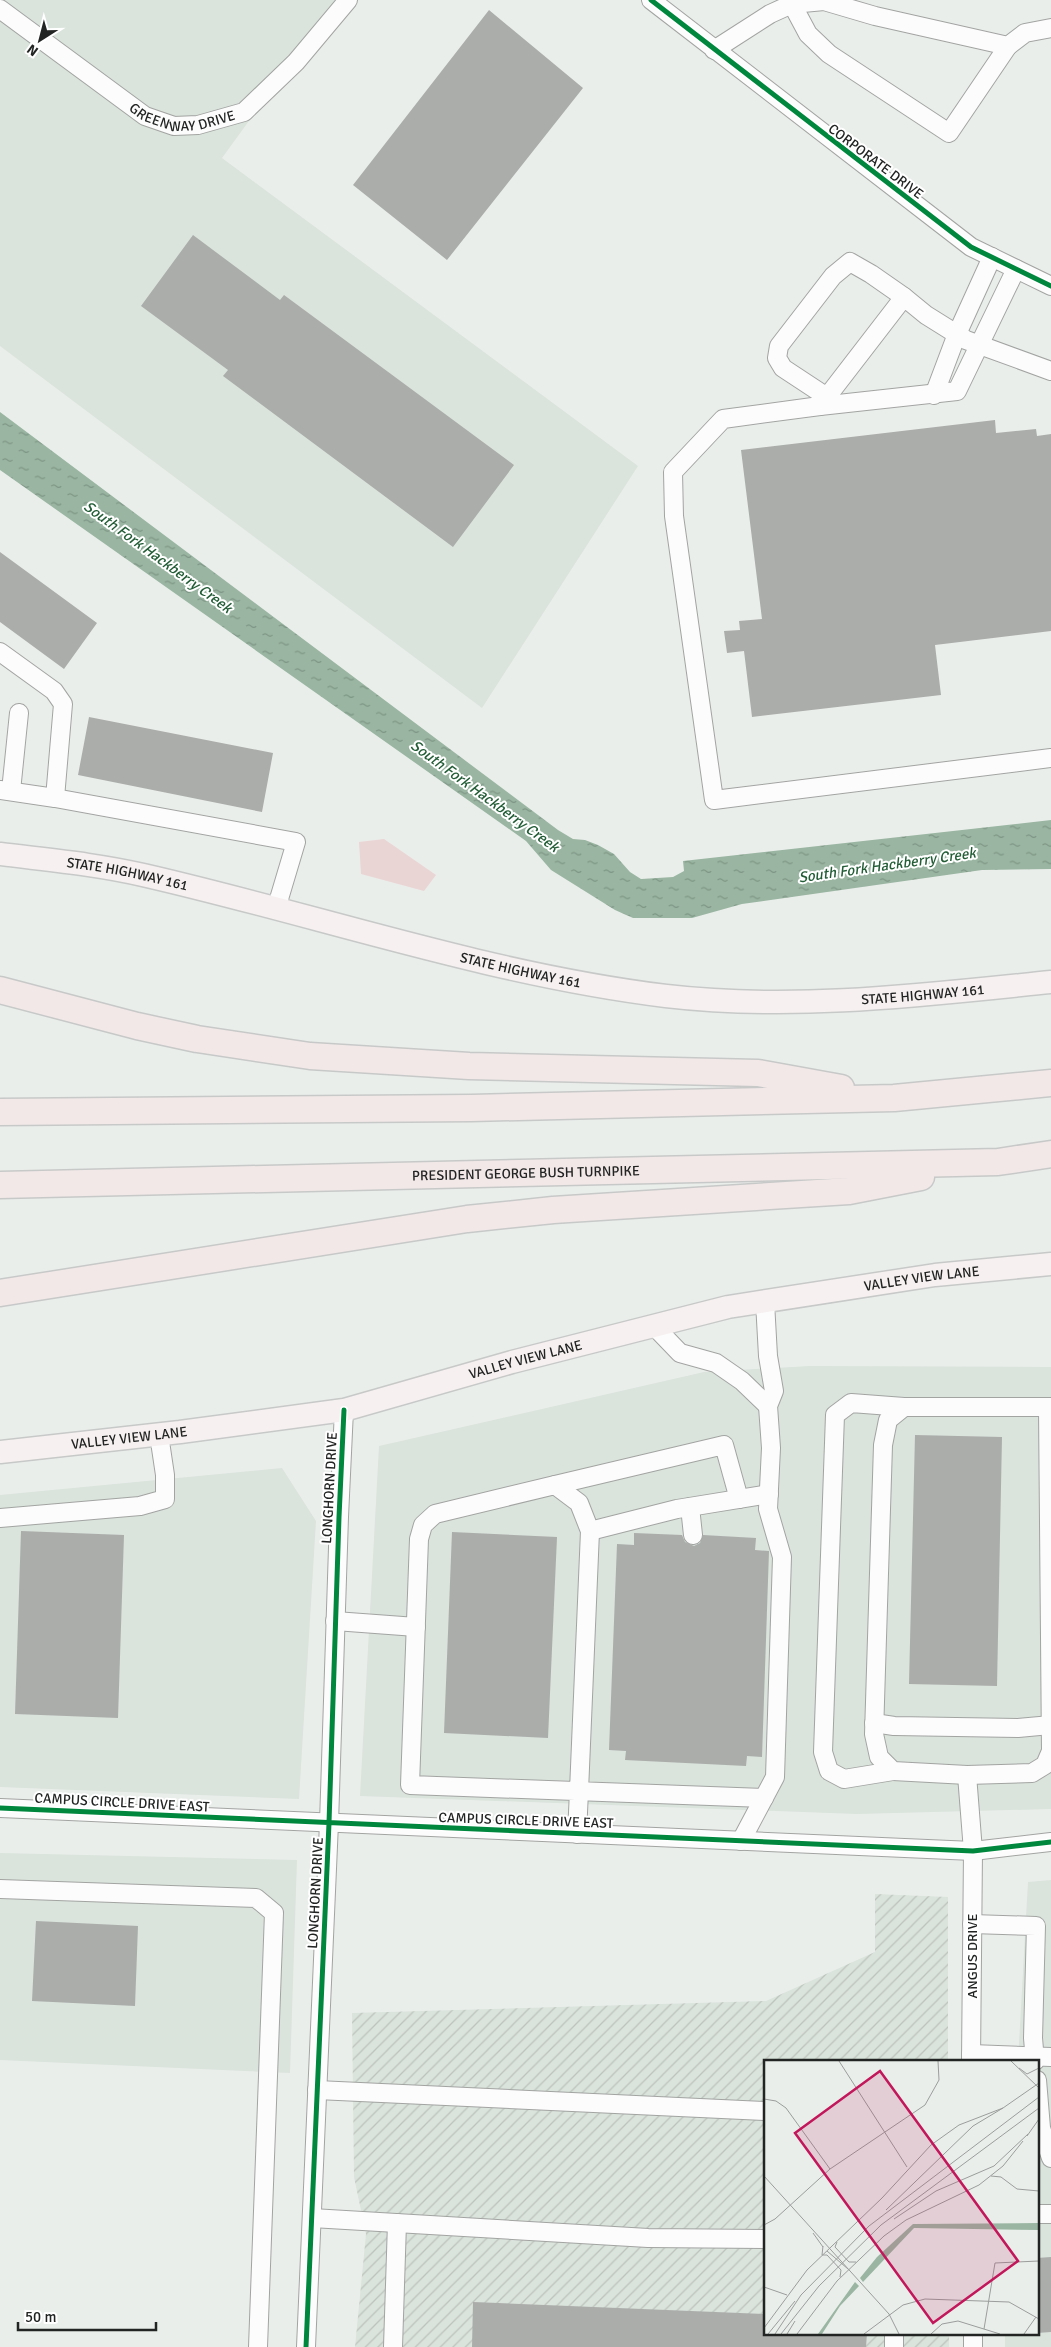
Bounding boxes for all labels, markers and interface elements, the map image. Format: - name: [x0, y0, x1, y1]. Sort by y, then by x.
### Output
- north arrow: [15, 15, 65, 65]
- text: N: [24, 40, 42, 60]
- street label: GREENWAY DRIVE: [126, 99, 237, 135]
- street label: CORPORATE DRIVE: [825, 120, 927, 203]
- water label: South Fork Hackberry Creek: [80, 497, 237, 618]
- water label: South Fork Hackberry Creek: [407, 736, 564, 857]
- water label: South Fork Hackberry Creek: [797, 843, 978, 886]
- street label: STATE HIGHWAY 161: [66, 854, 190, 894]
- street label: STATE HIGHWAY 161: [458, 949, 582, 992]
- street label: STATE HIGHWAY 161: [861, 981, 985, 1008]
- street label: PRESIDENT GEORGE BUSH TURNPIKE: [412, 1162, 640, 1185]
- street label: VALLEY VIEW LANE: [863, 1263, 980, 1295]
- street label: VALLEY VIEW LANE: [467, 1336, 584, 1383]
- street label: VALLEY VIEW LANE: [70, 1423, 188, 1453]
- street label: LONGHORN DRIVE: [318, 1432, 341, 1544]
- street label: CAMPUS CIRCLE DRIVE EAST: [34, 1789, 210, 1816]
- street label: CAMPUS CIRCLE DRIVE EAST: [438, 1809, 614, 1832]
- street label: LONGHORN DRIVE: [304, 1837, 327, 1949]
- street label: ANGUS DRIVE: [964, 1914, 981, 1998]
- inset map: [764, 2060, 1038, 2334]
- scale bar: [18, 2300, 155, 2332]
- text: 50 m: [25, 2308, 56, 2326]

